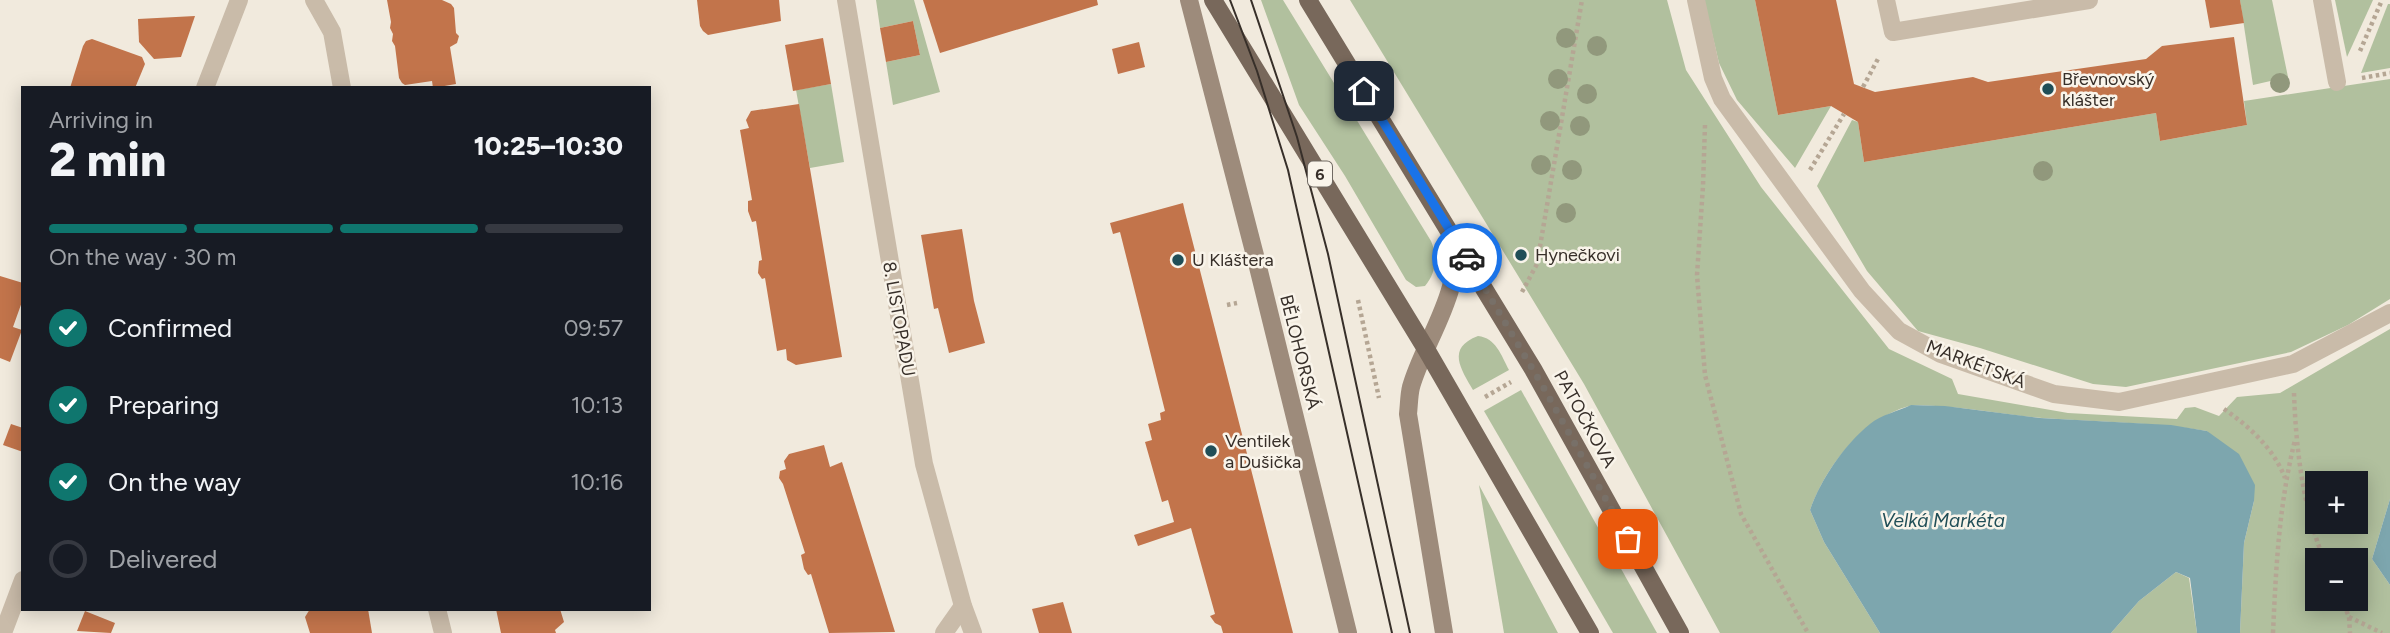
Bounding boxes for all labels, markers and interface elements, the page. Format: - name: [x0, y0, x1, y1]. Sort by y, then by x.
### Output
- pin: [1334, 61, 1394, 121]
- place label: Břevnovský klášter: [2062, 68, 2155, 111]
- icon: home: [1345, 72, 1383, 110]
- marker: Břevnovský klášter: [2040, 81, 2056, 97]
- text: Arriving in: [49, 106, 153, 134]
- text: 10:25–10:30: [474, 130, 623, 162]
- text: 2 min: [49, 132, 166, 188]
- road number: 6: [1308, 162, 1332, 186]
- courier: [1432, 223, 1502, 293]
- icon: car: [1448, 239, 1486, 277]
- text: On the way · 30 m: [49, 243, 236, 271]
- place label: Hynečkovi: [1535, 244, 1620, 266]
- marker: Hynečkovi: [1513, 247, 1529, 263]
- place label: U Kláštera: [1192, 249, 1274, 271]
- marker: U Kláštera: [1170, 252, 1186, 268]
- street label: 8. LISTOPADU: [878, 260, 920, 378]
- street label: BĚLOHORSKÁ: [1275, 292, 1325, 412]
- icon: check: [49, 309, 87, 347]
- text: Confirmed: [108, 312, 232, 344]
- text: 09:57: [564, 314, 623, 342]
- street label: MARKÉTSKÁ: [1923, 335, 2029, 393]
- street label: PATOČKOVA: [1549, 366, 1621, 472]
- icon: check: [49, 386, 87, 424]
- text: Preparing: [108, 389, 219, 421]
- text: 10:13: [571, 391, 623, 419]
- place label: Ventilek a Dušička: [1225, 430, 1301, 473]
- marker: Ventilek a Dušička: [1203, 443, 1219, 459]
- icon: check: [49, 463, 87, 501]
- text: On the way: [108, 466, 241, 498]
- text: 10:16: [570, 468, 623, 496]
- map controls: [2305, 471, 2368, 611]
- button: +: [2305, 471, 2368, 534]
- pin: [1598, 509, 1658, 569]
- water label: Velká Markéta: [1881, 509, 2005, 532]
- icon: bag: [1609, 520, 1647, 558]
- text: Delivered: [108, 543, 217, 575]
- button: −: [2305, 548, 2368, 611]

